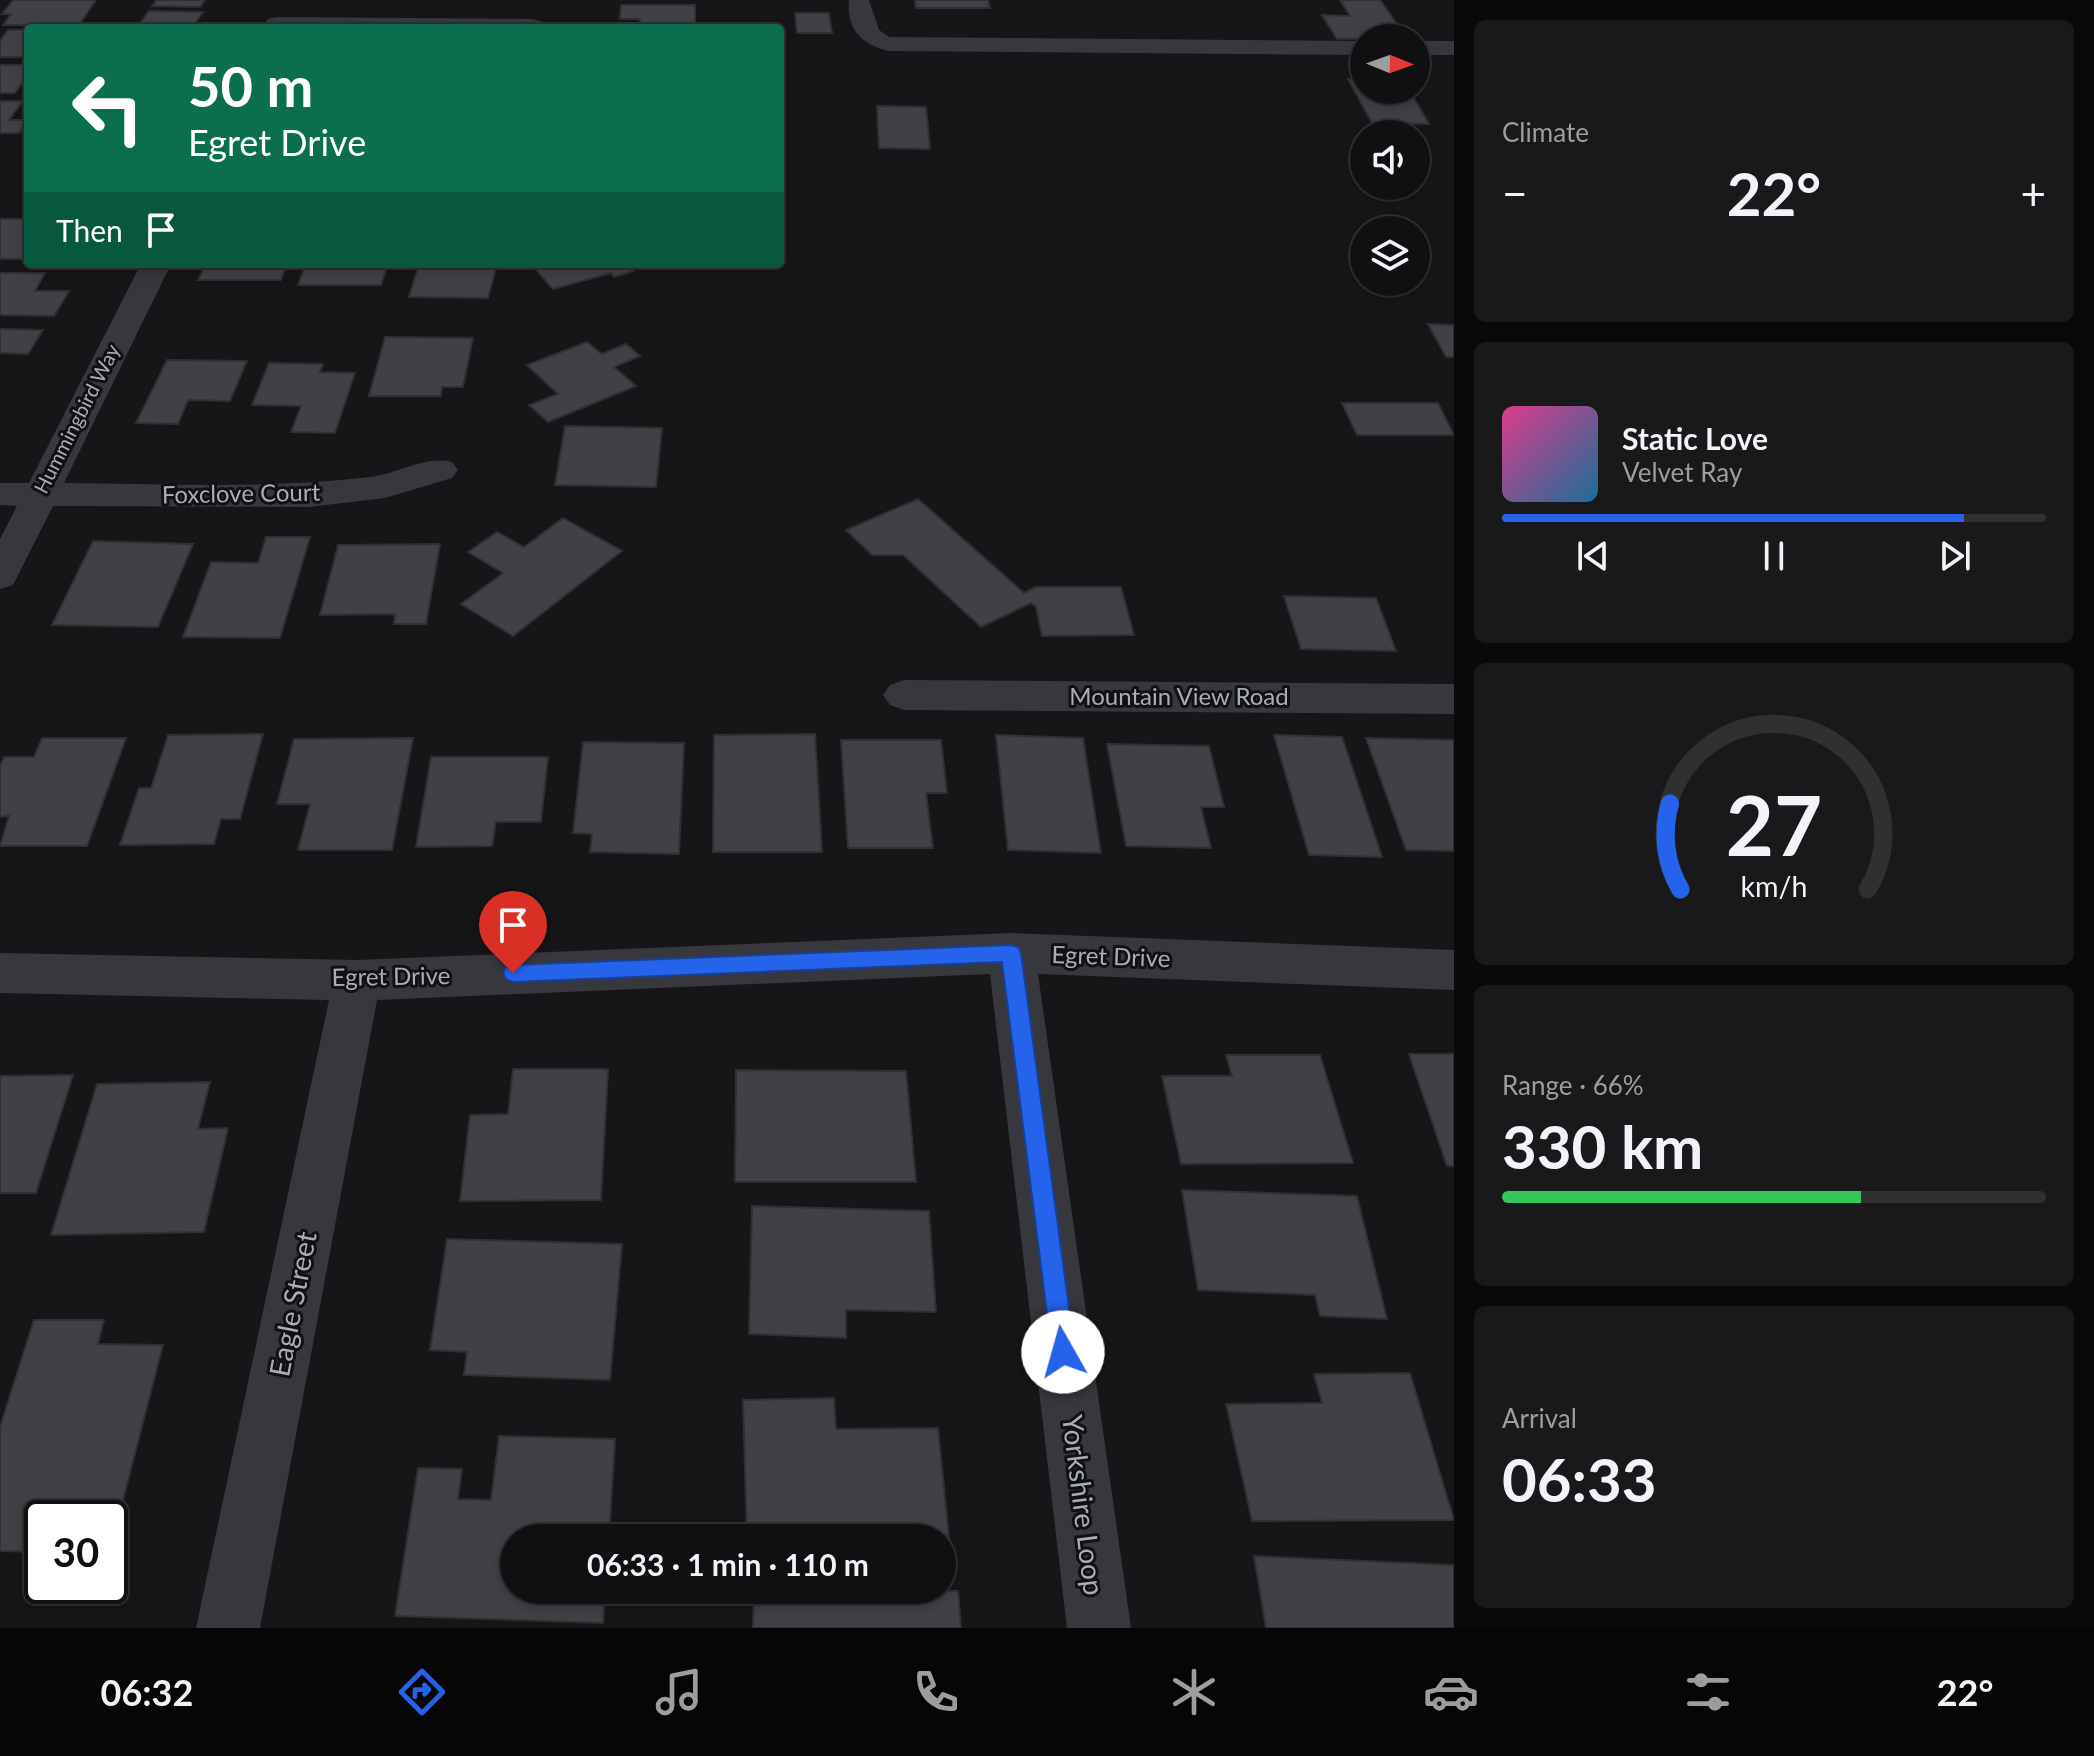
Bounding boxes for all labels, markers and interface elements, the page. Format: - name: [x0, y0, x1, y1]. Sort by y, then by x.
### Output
- north arrow: [1350, 24, 1430, 104]
- map controls: [1350, 24, 1430, 296]
- text: 50 m: [188, 52, 313, 119]
- icon: left: [56, 56, 160, 160]
- text: Climate: [1502, 116, 1589, 148]
- text: Egret Drive: [188, 120, 366, 164]
- button: sound: [1350, 120, 1430, 200]
- text: 22°: [1727, 157, 1821, 229]
- text: −: [1502, 167, 1528, 219]
- text: +: [2020, 167, 2046, 219]
- icon: arrive: [139, 208, 183, 252]
- text: Then: [56, 212, 123, 248]
- button: layers: [1350, 216, 1430, 296]
- street label: Hummingbird Way: [28, 339, 124, 497]
- text: Static Love: [1622, 420, 1768, 456]
- text: Velvet Ray: [1622, 456, 1742, 488]
- street label: Foxclove Court: [162, 477, 321, 508]
- icon: previous: [1571, 534, 1615, 578]
- icon: pause: [1752, 534, 1796, 578]
- icon: next: [1933, 534, 1977, 578]
- street label: Mountain View Road: [1069, 681, 1289, 710]
- text: 27: [1726, 774, 1822, 874]
- text: km/h: [1741, 869, 1807, 903]
- pin: [479, 891, 547, 973]
- icon: arrive: [491, 903, 535, 947]
- street label: Egret Drive: [1051, 939, 1171, 972]
- street label: Egret Drive: [331, 960, 451, 991]
- text: Range · 66%: [1502, 1069, 1644, 1101]
- text: 330 km: [1502, 1110, 1703, 1182]
- street label: Eagle Street: [261, 1229, 323, 1379]
- position arrow: [1021, 1310, 1105, 1394]
- text: Arrival: [1502, 1402, 1577, 1434]
- street label: Yorkshire Loop: [1056, 1413, 1112, 1597]
- text: 06:33: [1502, 1443, 1657, 1515]
- speed limit sign: 30: [24, 1500, 128, 1604]
- text: 06:33 · 1 min · 110 m: [587, 1546, 869, 1582]
- icon: directions: [394, 1664, 450, 1720]
- icon: music: [651, 1664, 707, 1720]
- icon: phone: [908, 1664, 964, 1720]
- icon: climate: [1166, 1664, 1222, 1720]
- icon: car: [1423, 1664, 1479, 1720]
- icon: filters: [1680, 1664, 1736, 1720]
- text: 06:32: [101, 1670, 193, 1714]
- text: 22°: [1937, 1670, 1993, 1714]

